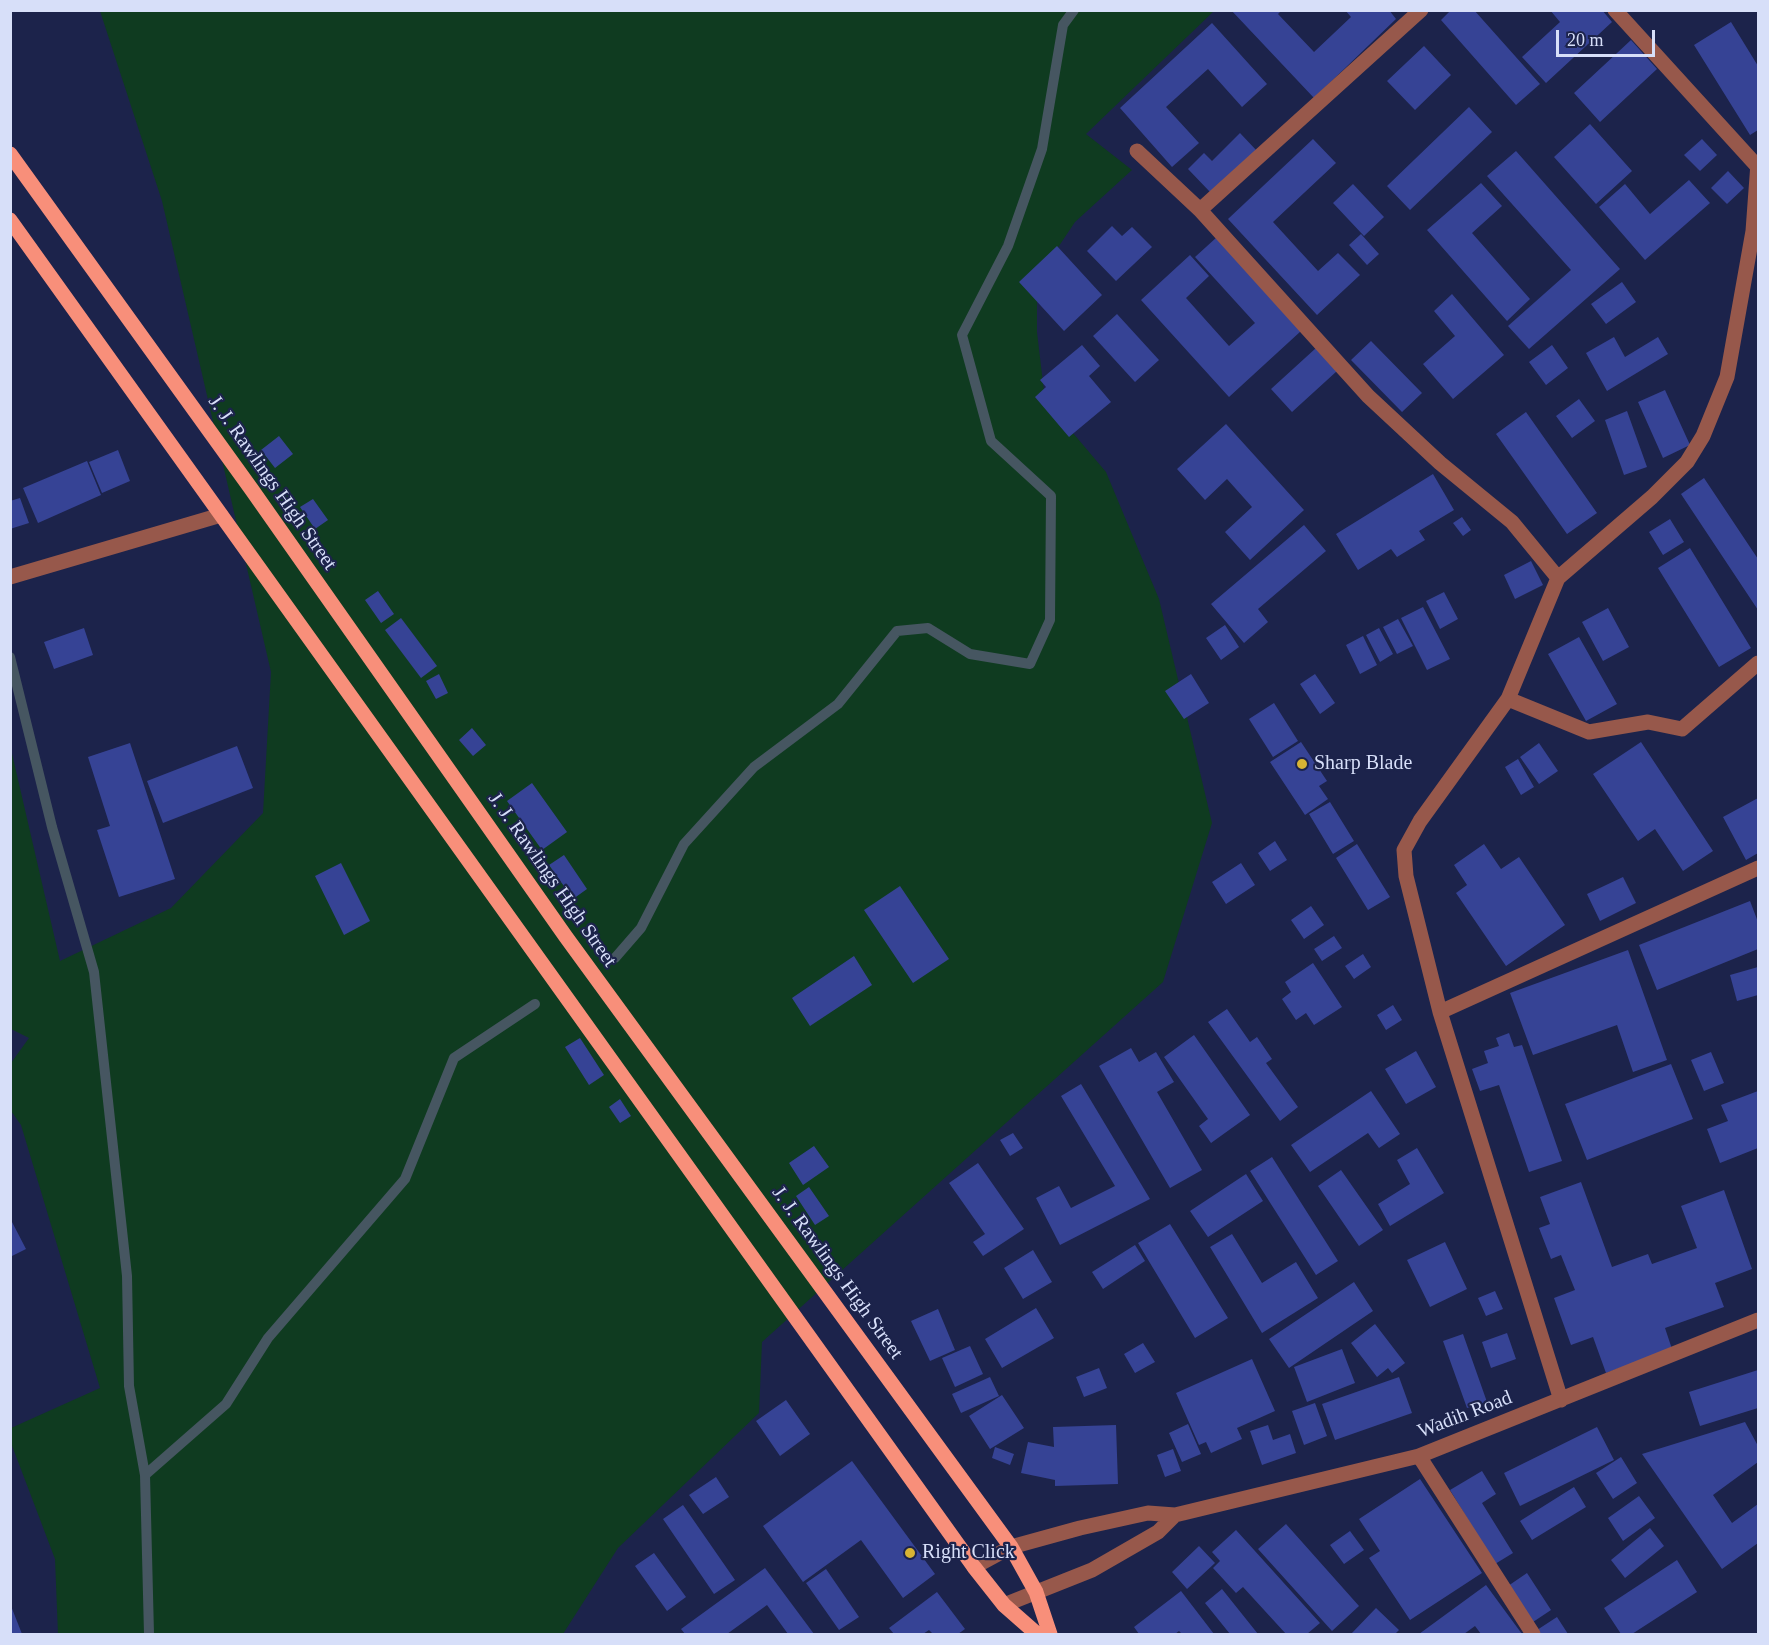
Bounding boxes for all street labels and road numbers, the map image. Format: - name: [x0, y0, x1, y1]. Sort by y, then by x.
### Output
- street label: J. J. Rawlings High Street: [203, 391, 341, 575]
- street label: J. J. Rawlings High Street: [483, 788, 621, 972]
- street label: J. J. Rawlings High Street: [766, 1182, 908, 1364]
- street label: Wadih Road: [1415, 1386, 1515, 1444]

